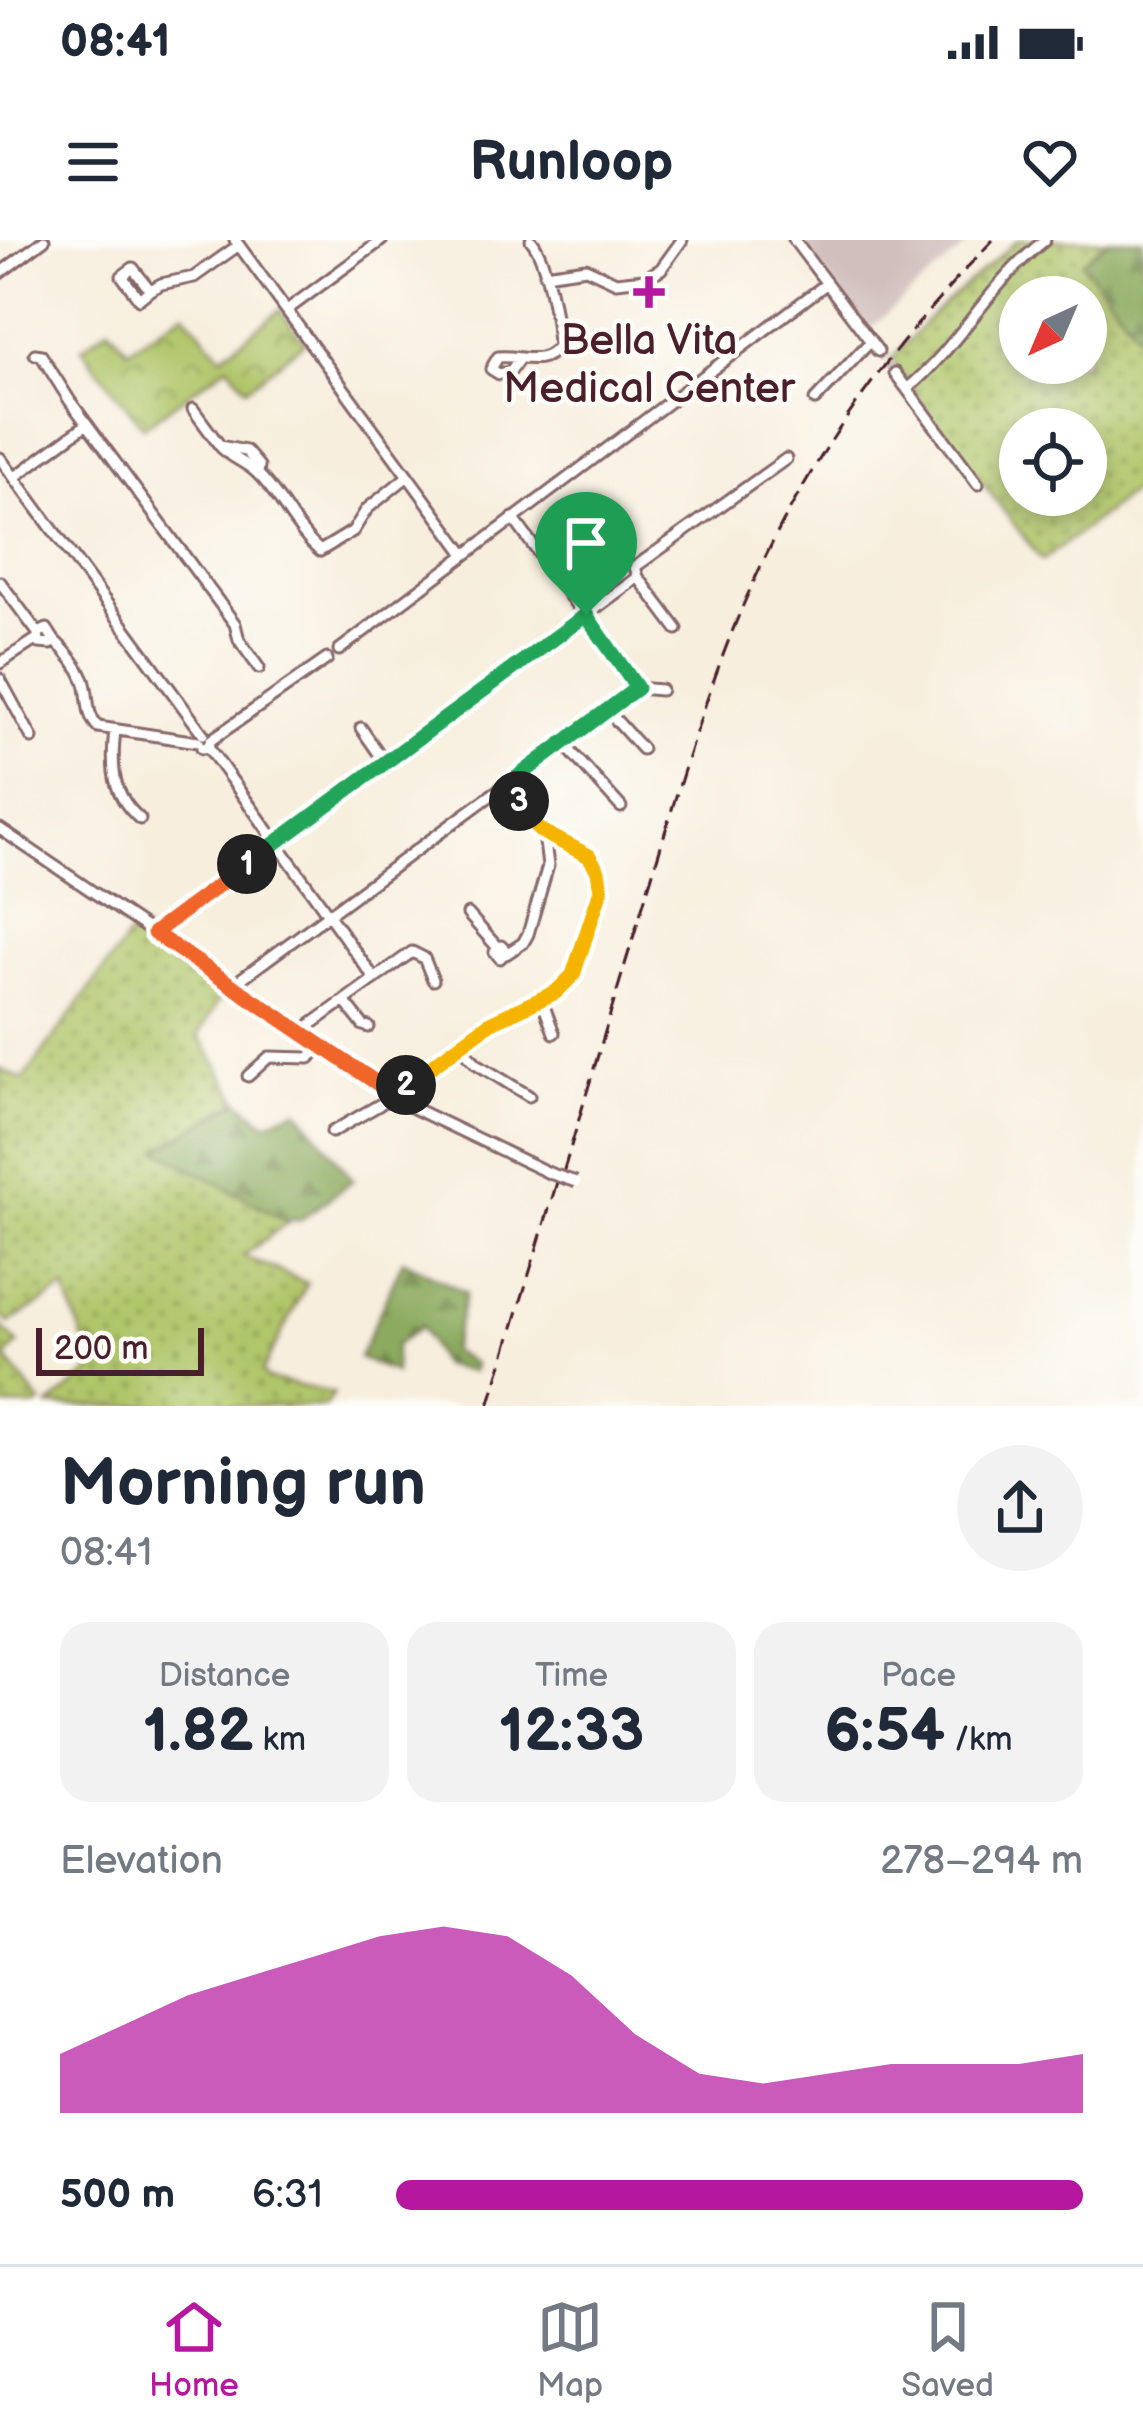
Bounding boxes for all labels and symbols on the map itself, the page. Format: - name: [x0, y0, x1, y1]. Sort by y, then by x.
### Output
- marker: Bella Vita Medical Center: [633, 276, 665, 308]
- north arrow: [999, 276, 1107, 384]
- place label: Bella Vita Medical Center: [503, 316, 796, 415]
- pin: [535, 492, 637, 615]
- pin: 3: [489, 771, 549, 831]
- pin: 1: [217, 834, 277, 894]
- pin: 2: [376, 1055, 436, 1115]
- scale bar: [36, 1322, 204, 1375]

